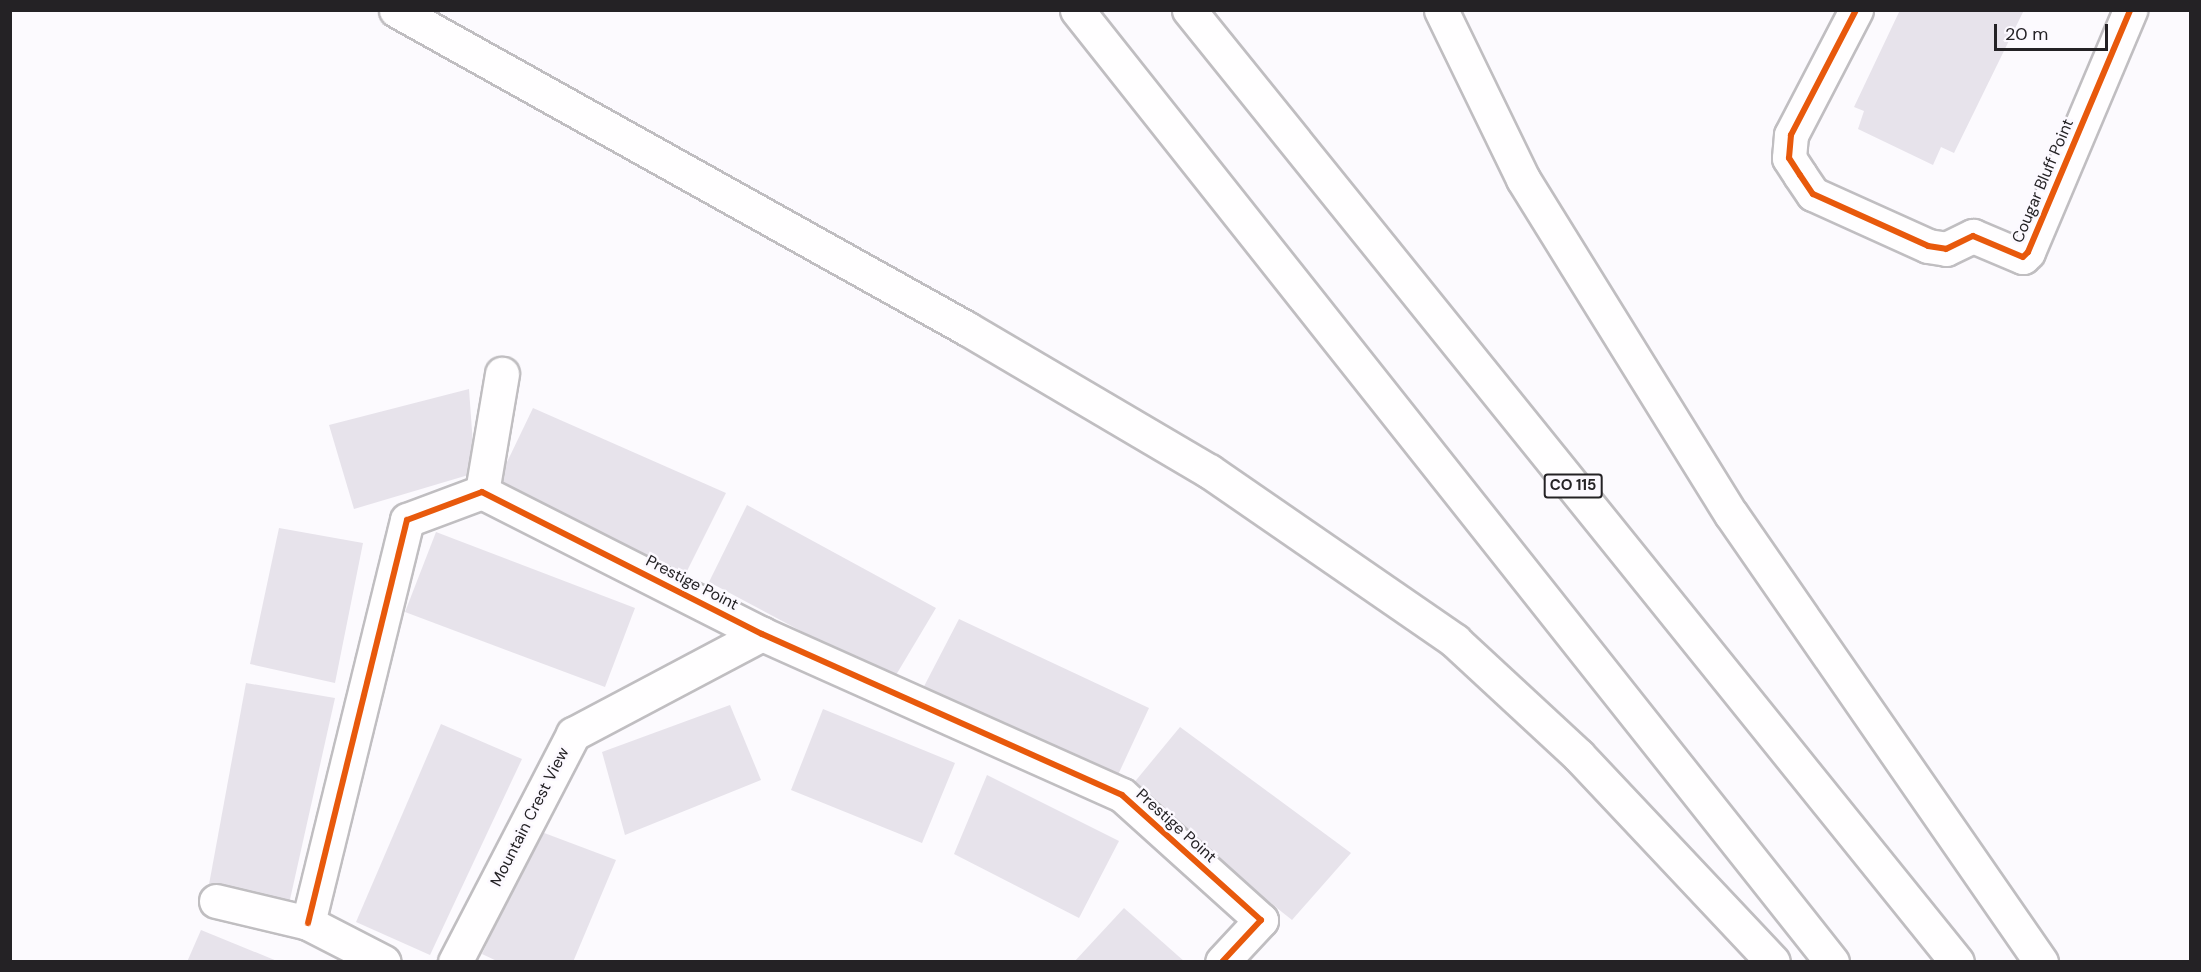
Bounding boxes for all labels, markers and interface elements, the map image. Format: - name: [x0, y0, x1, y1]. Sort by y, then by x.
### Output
- scale bar: [1997, 12, 2111, 50]
- text: 20 m: [2005, 22, 2048, 46]
- street label: Cougar Bluff Point: [2008, 116, 2078, 246]
- road number: CO 115: [1543, 474, 1603, 498]
- street label: Prestige Point: [642, 551, 742, 615]
- street label: Mountain Crest View: [487, 744, 573, 890]
- street label: Prestige Point: [1132, 785, 1220, 867]

